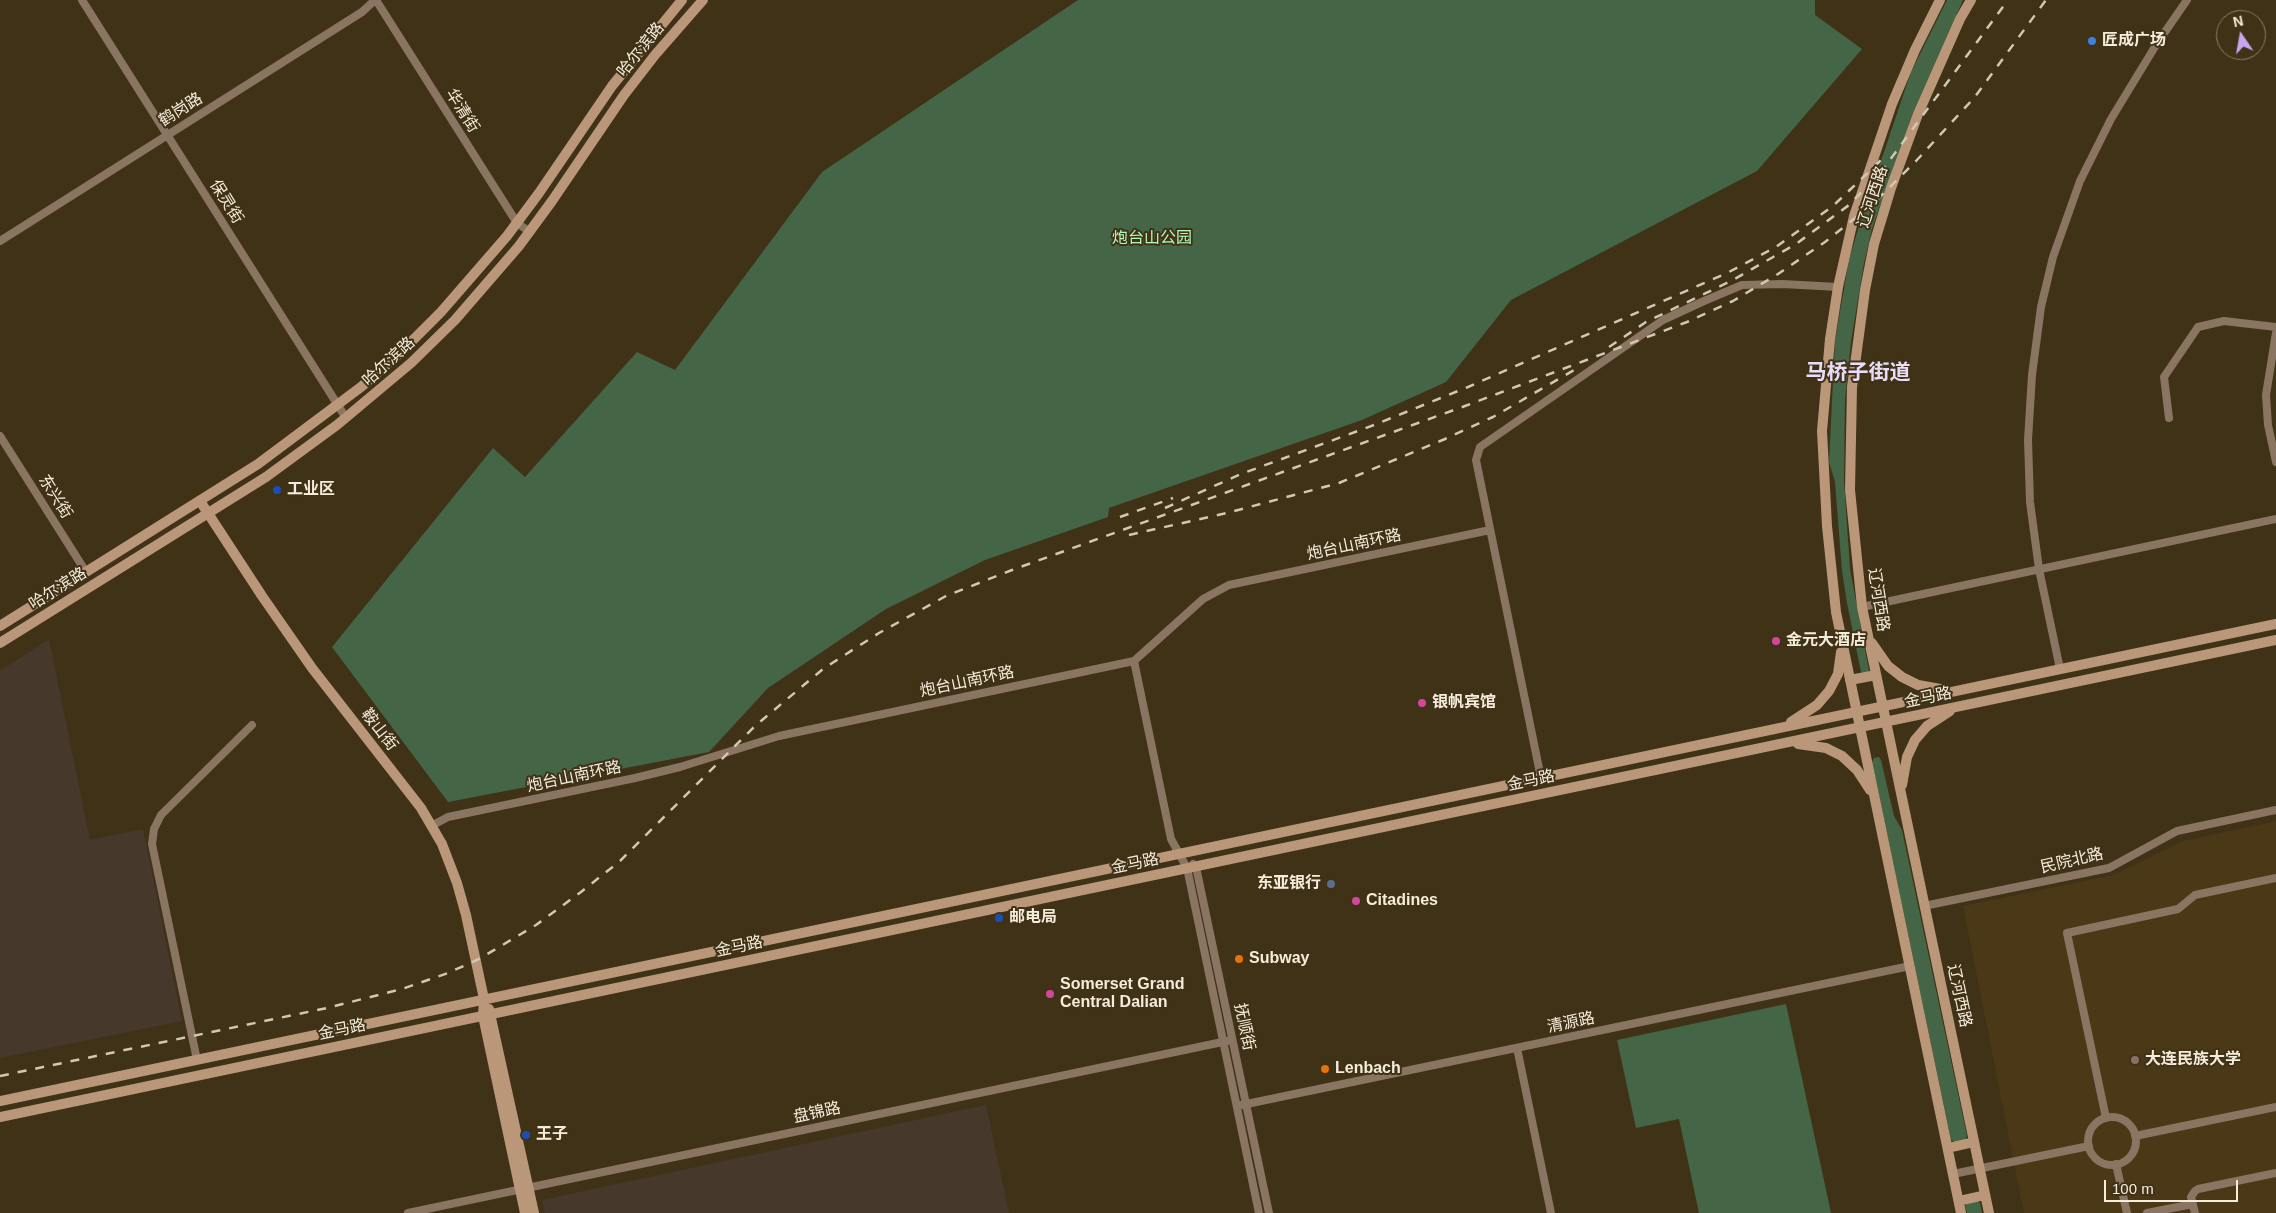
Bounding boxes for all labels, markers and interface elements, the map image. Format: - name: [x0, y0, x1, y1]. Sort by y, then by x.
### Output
- north arrow: [2216, 10, 2266, 60]
- text: N: [2231, 12, 2245, 30]
- street label: 哈尔滨路: [613, 19, 669, 81]
- place label: 匠成广场: [2102, 31, 2166, 51]
- marker: 匠成广场: [2086, 35, 2098, 47]
- street label: 华清街: [441, 86, 483, 136]
- street label: 鹤岗路: [156, 89, 206, 131]
- street label: 辽河西路: [1854, 164, 1892, 230]
- street label: 保灵街: [205, 177, 247, 227]
- park label: 炮台山公园: [1112, 229, 1192, 249]
- street label: 哈尔滨路: [359, 333, 419, 391]
- district label: 马桥子街道: [1806, 360, 1910, 386]
- street label: 东兴街: [34, 472, 76, 522]
- place label: 工业区: [287, 480, 335, 500]
- marker: 工业区: [271, 484, 283, 496]
- street label: 炮台山南环路: [1305, 526, 1403, 564]
- street label: 哈尔滨路: [26, 564, 90, 614]
- street label: 辽河西路: [1864, 567, 1892, 633]
- place label: 金元大酒店: [1786, 631, 1866, 651]
- marker: 金元大酒店: [1770, 635, 1782, 647]
- street label: 炮台山南环路: [918, 663, 1016, 701]
- street label: 金马路: [1903, 684, 1953, 712]
- place label: 银帆宾馆: [1432, 693, 1496, 713]
- marker: 银帆宾馆: [1416, 697, 1428, 709]
- street label: 鞍山街: [357, 705, 401, 755]
- street label: 炮台山南环路: [525, 758, 623, 796]
- street label: 金马路: [1506, 767, 1556, 795]
- street label: 民院北路: [2039, 844, 2105, 878]
- street label: 金马路: [1110, 850, 1160, 878]
- place label: 东亚银行: [1257, 874, 1321, 894]
- marker: 东亚银行: [1325, 878, 1337, 890]
- place label: Citadines: [1366, 891, 1438, 911]
- marker: Citadines: [1350, 895, 1362, 907]
- place label: 邮电局: [1009, 908, 1057, 928]
- marker: 邮电局: [993, 912, 1005, 924]
- street label: 金马路: [714, 933, 764, 961]
- place label: Subway: [1249, 949, 1309, 969]
- marker: Subway: [1233, 953, 1245, 965]
- street label: 辽河西路: [1943, 963, 1975, 1029]
- place label: Somerset Grand Central Dalian: [1060, 975, 1184, 1013]
- marker: Somerset Grand Central Dalian: [1044, 988, 1056, 1000]
- street label: 抚顺街: [1230, 1002, 1258, 1052]
- street label: 清源路: [1546, 1009, 1596, 1037]
- street label: 金马路: [317, 1016, 367, 1044]
- place label: 大连民族大学: [2145, 1050, 2241, 1070]
- marker: 大连民族大学: [2129, 1054, 2141, 1066]
- place label: Lenbach: [1335, 1059, 1401, 1079]
- marker: Lenbach: [1319, 1063, 1331, 1075]
- street label: 盘锦路: [792, 1099, 842, 1127]
- place label: 王子: [536, 1125, 568, 1145]
- marker: 王子: [520, 1129, 532, 1141]
- scale bar: [2106, 1170, 2240, 1202]
- text: 100 m: [2112, 1180, 2154, 1197]

